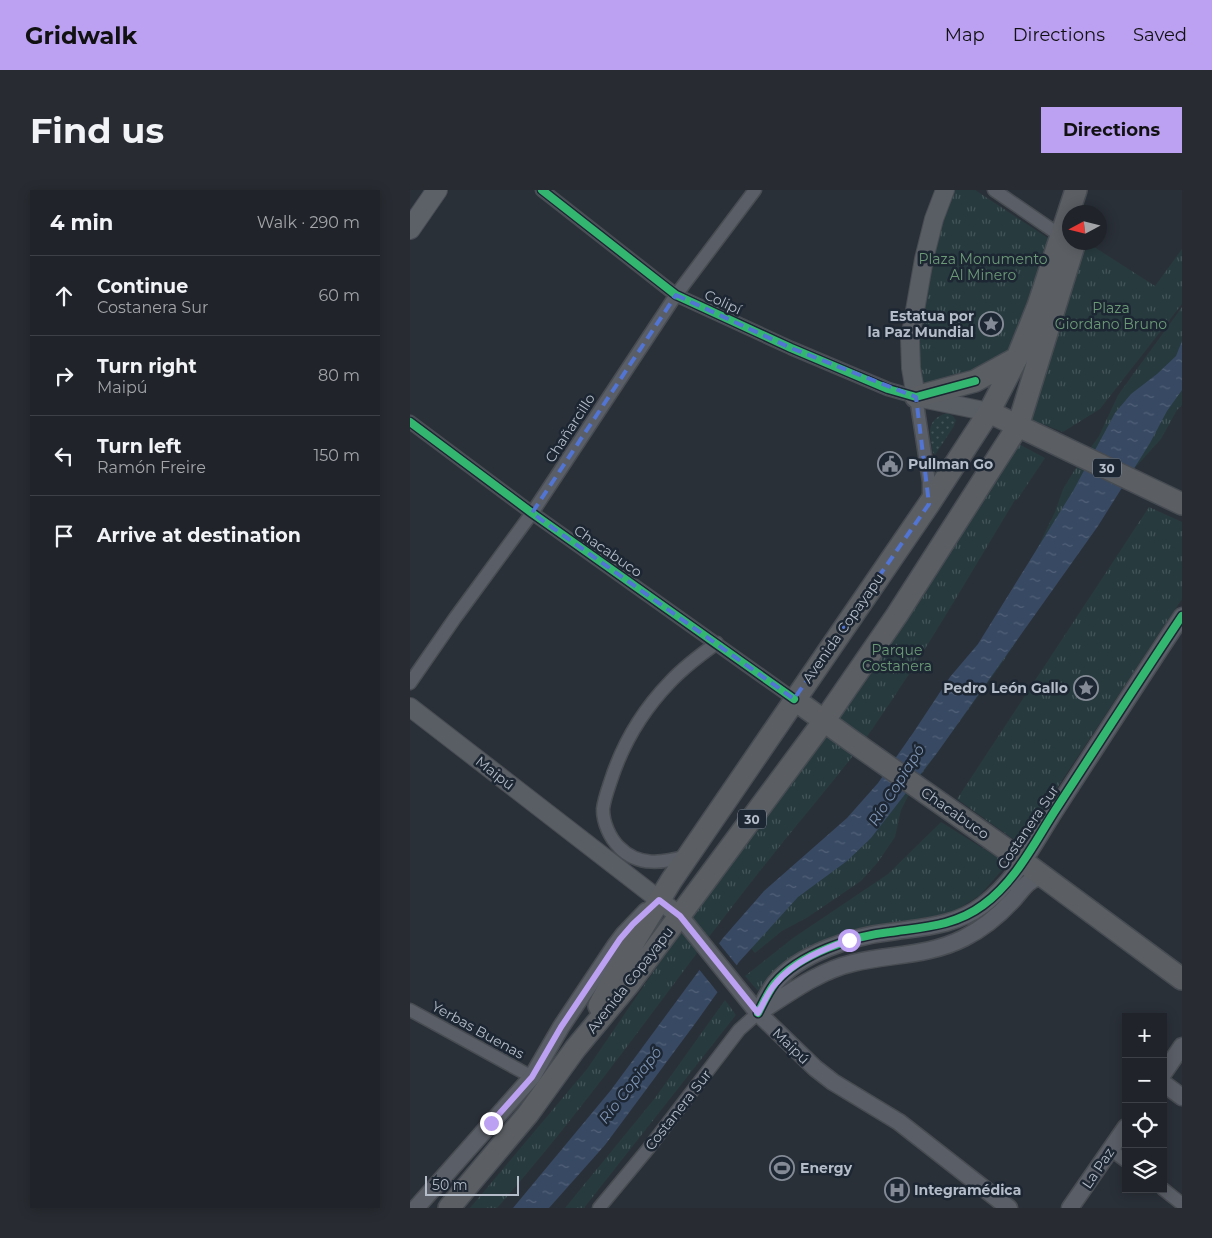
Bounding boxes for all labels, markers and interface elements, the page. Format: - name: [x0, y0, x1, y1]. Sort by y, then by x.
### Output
- text: Gridwalk: [25, 21, 137, 50]
- text: Map: [945, 24, 985, 46]
- text: Directions: [1013, 24, 1105, 46]
- text: Saved: [1133, 24, 1187, 46]
- button: Directions: [1041, 107, 1182, 153]
- text: Find us: [30, 109, 164, 152]
- north arrow: [1062, 205, 1107, 250]
- text: 4 min: [50, 210, 113, 235]
- text: Walk · 290 m: [257, 213, 360, 232]
- park label: Plaza Monumento Al Minero: [918, 250, 1048, 284]
- text: Continue: [97, 275, 188, 298]
- icon: ahead: [50, 282, 78, 310]
- text: 60 m: [318, 286, 360, 305]
- street label: Colipí: [701, 286, 746, 319]
- text: Costanera Sur: [97, 298, 208, 317]
- park label: Plaza Giordano Bruno: [1055, 299, 1167, 333]
- place label: Estatua por la Paz Mundial: [867, 307, 974, 341]
- place icon: Estatua por la Paz Mundial: [978, 311, 1004, 337]
- text: Turn right: [97, 355, 197, 378]
- icon: right: [50, 362, 78, 390]
- text: 80 m: [318, 366, 360, 385]
- text: Maipú: [97, 378, 148, 397]
- street label: Chañarcillo: [541, 390, 599, 466]
- text: Turn left: [97, 435, 182, 458]
- icon: left: [50, 442, 78, 470]
- text: 150 m: [313, 446, 360, 465]
- public building icon: Pullman Go: [877, 451, 903, 477]
- place label: Pullman Go: [908, 455, 993, 473]
- text: Ramón Freire: [97, 458, 206, 477]
- road number: 30: [1093, 458, 1121, 478]
- street label: Chacabuco: [570, 521, 646, 581]
- icon: arrive: [50, 522, 78, 550]
- text: Arrive at destination: [97, 524, 301, 547]
- street label: Avenida Copayapu: [798, 569, 888, 687]
- park label: Parque Costanera: [862, 641, 932, 675]
- place icon: Pedro León Gallo: [1073, 675, 1099, 701]
- place label: Pedro León Gallo: [943, 679, 1068, 697]
- water label: Río Copiapó: [864, 741, 928, 829]
- street label: Maipú: [472, 752, 518, 794]
- street label: Costanera Sur: [993, 781, 1063, 872]
- street label: Chacabuco: [917, 783, 993, 843]
- road number: 30: [738, 810, 766, 828]
- street label: Avenida Copayapu: [583, 923, 677, 1037]
- route start: [838, 929, 861, 952]
- street label: Yerbas Buenas: [429, 997, 528, 1063]
- map controls: [1122, 1013, 1167, 1193]
- button: +: [1122, 1013, 1167, 1058]
- street label: Maipú: [769, 1024, 813, 1068]
- water label: Río Copiapó: [594, 1043, 666, 1127]
- button: −: [1122, 1058, 1167, 1103]
- street label: Costanera Sur: [641, 1066, 715, 1154]
- button: locate: [1122, 1103, 1167, 1148]
- route end: [480, 1112, 503, 1135]
- street label: La Paz: [1078, 1144, 1118, 1192]
- button: layers: [1122, 1148, 1167, 1193]
- sports icon: Energy: [769, 1155, 795, 1181]
- place label: Energy: [800, 1159, 853, 1177]
- scale bar: [425, 1173, 519, 1196]
- text: 50 m: [432, 1176, 468, 1194]
- hospital icon: Integramédica: [884, 1177, 910, 1203]
- place label: Integramédica: [914, 1181, 1021, 1199]

